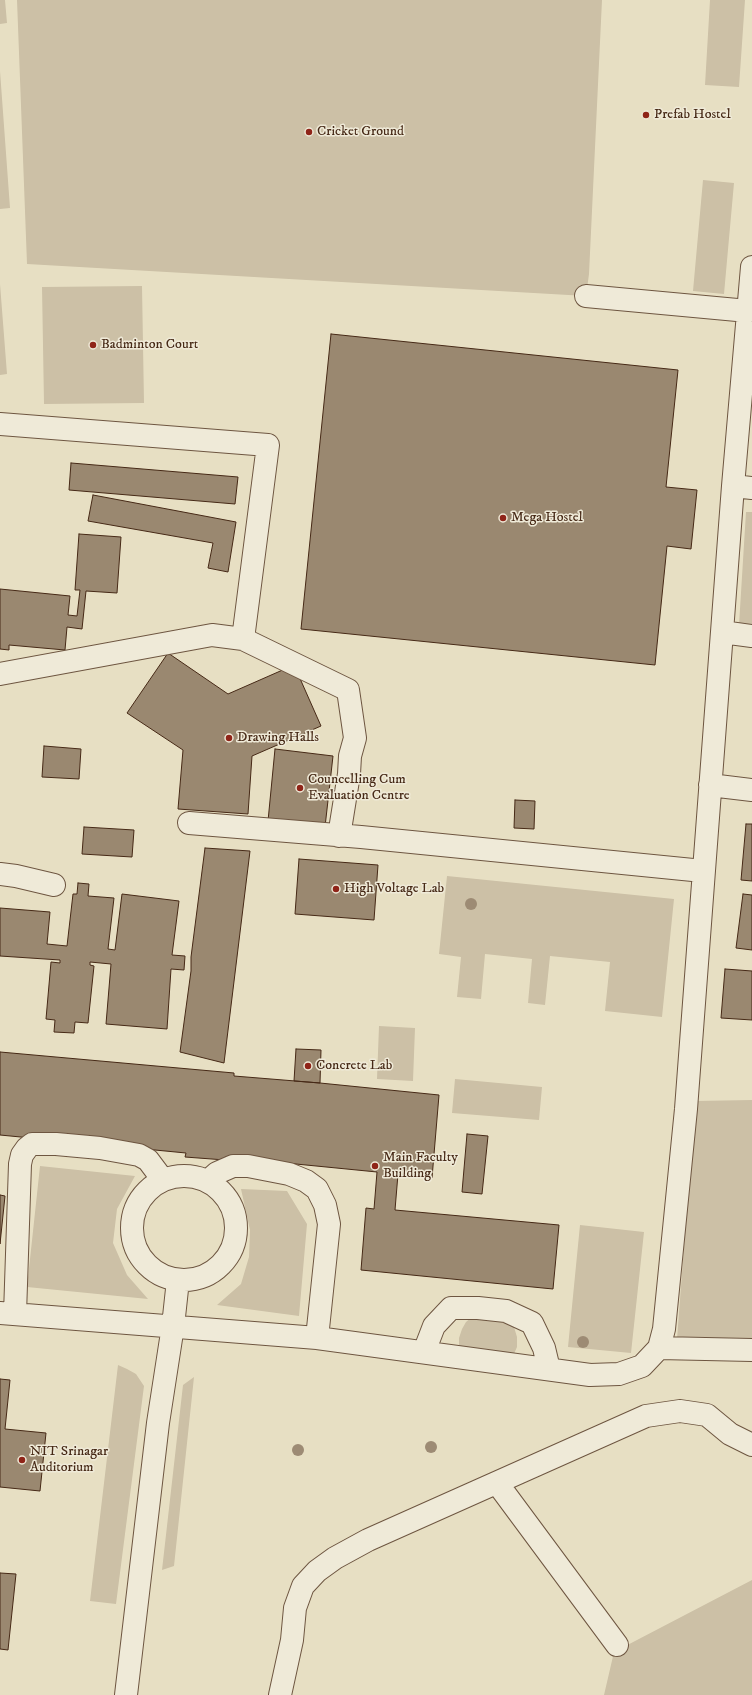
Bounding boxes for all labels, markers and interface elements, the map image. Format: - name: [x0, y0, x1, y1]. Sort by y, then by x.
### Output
- place label: Prefab Hostel: [654, 107, 731, 123]
- marker: Prefab Hostel: [641, 110, 651, 120]
- place label: Cricket Ground: [317, 124, 404, 140]
- marker: Cricket Ground: [304, 127, 314, 137]
- place label: Badminton Court: [101, 337, 198, 353]
- marker: Badminton Court: [88, 340, 98, 350]
- place label: Mega Hostel: [511, 510, 583, 526]
- marker: Mega Hostel: [498, 513, 508, 523]
- place label: Drawing Halls: [237, 730, 319, 746]
- marker: Drawing Halls: [224, 733, 234, 743]
- place label: Councelling Cum Evaluation Centre: [308, 772, 410, 804]
- marker: Councelling Cum Evaluation Centre: [295, 783, 305, 793]
- place label: High Voltage Lab: [344, 881, 444, 897]
- marker: High Voltage Lab: [331, 884, 341, 894]
- place label: Concrete Lab: [316, 1058, 392, 1074]
- marker: Concrete Lab: [303, 1061, 313, 1071]
- place label: Main Faculty Building: [383, 1150, 458, 1182]
- marker: Main Faculty Building: [370, 1161, 380, 1171]
- place label: NIT Srinagar Auditorium: [30, 1444, 108, 1476]
- marker: NIT Srinagar Auditorium: [17, 1455, 27, 1465]

